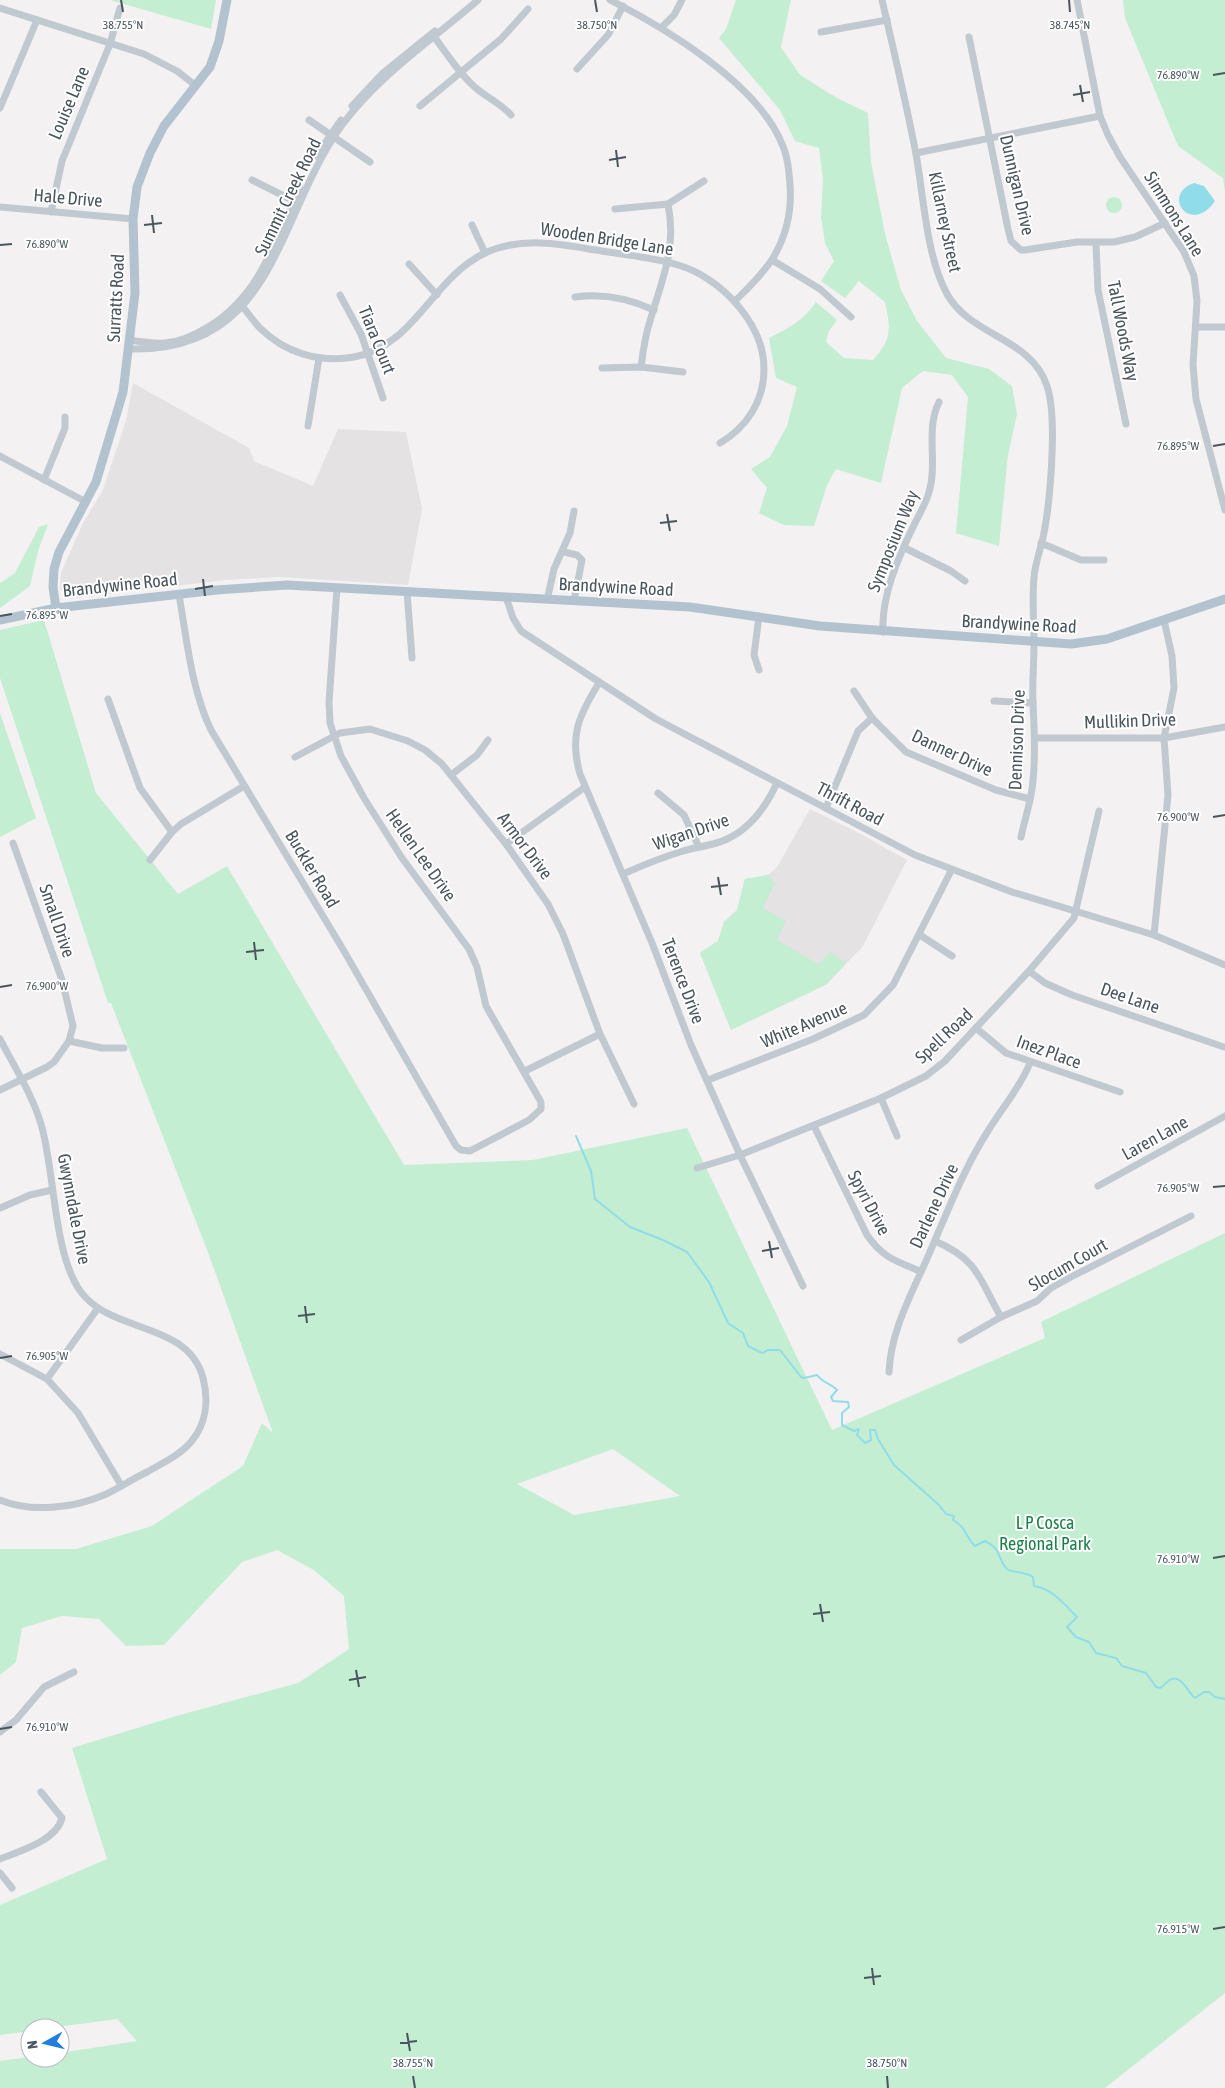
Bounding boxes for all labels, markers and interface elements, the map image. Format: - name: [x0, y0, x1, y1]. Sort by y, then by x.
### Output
- text: 38.755°N: [103, 18, 143, 32]
- text: 38.750°N: [577, 18, 617, 32]
- text: 38.745°N: [1050, 18, 1090, 32]
- street label: Louise Lane: [44, 63, 93, 143]
- text: 76.890°W: [1157, 68, 1199, 82]
- street label: Dunnigan Drive: [996, 133, 1039, 237]
- street label: Summit Creek Road: [250, 134, 325, 259]
- street label: Simmons Lane: [1140, 168, 1209, 260]
- street label: Killarney Street: [925, 170, 966, 274]
- street label: Hale Drive: [33, 184, 103, 211]
- street label: Wooden Bridge Lane: [539, 218, 675, 259]
- text: 76.890°W: [26, 237, 68, 251]
- street label: Surratts Road: [103, 253, 128, 343]
- street label: Tall Woods Way: [1103, 279, 1144, 383]
- street label: Tiara Court: [354, 303, 401, 377]
- text: 76.895°W: [1157, 439, 1199, 453]
- street label: Symposium Way: [863, 487, 922, 595]
- street label: Brandywine Road: [62, 568, 178, 601]
- street label: Brandywine Road: [558, 573, 674, 600]
- text: 76.895°W: [26, 608, 68, 622]
- street label: Brandywine Road: [961, 610, 1077, 637]
- street label: Dennison Drive: [1004, 689, 1029, 791]
- street label: Mullikin Drive: [1084, 708, 1176, 733]
- street label: Danner Drive: [908, 725, 996, 780]
- street label: Thrift Road: [813, 777, 887, 830]
- street label: Hellen Lee Drive: [382, 804, 461, 905]
- street label: Armor Drive: [493, 808, 557, 883]
- street label: Wigan Drive: [650, 809, 732, 854]
- text: 76.900°W: [1157, 810, 1199, 824]
- street label: Buckler Road: [281, 826, 344, 911]
- street label: Small Drive: [35, 882, 80, 960]
- street label: Terence Drive: [658, 935, 709, 1026]
- street label: Dee Lane: [1098, 978, 1162, 1017]
- text: 76.900°W: [26, 979, 68, 993]
- street label: White Avenue: [758, 997, 850, 1052]
- street label: Spell Road: [911, 1004, 977, 1067]
- street label: Inez Place: [1014, 1030, 1084, 1073]
- street label: Laren Lane: [1118, 1111, 1191, 1164]
- street label: Gwynndale Drive: [53, 1152, 96, 1266]
- street label: Darlene Drive: [905, 1160, 962, 1251]
- street label: Spyri Drive: [844, 1167, 895, 1239]
- text: 76.905°W: [1157, 1181, 1199, 1195]
- street label: Slocum Court: [1025, 1234, 1111, 1295]
- text: 76.905°W: [26, 1349, 68, 1363]
- park label: L P Cosca Regional Park: [999, 1512, 1091, 1554]
- text: 76.910°W: [1157, 1552, 1199, 1566]
- text: 76.910°W: [26, 1720, 68, 1734]
- text: 76.915°W: [1157, 1922, 1199, 1936]
- north arrow: [20, 2018, 70, 2068]
- text: N: [24, 2040, 41, 2050]
- text: 38.755°N: [393, 2056, 433, 2070]
- text: 38.750°N: [867, 2056, 907, 2070]

